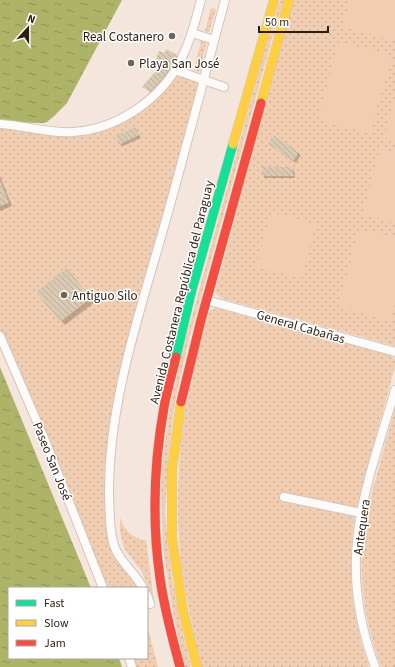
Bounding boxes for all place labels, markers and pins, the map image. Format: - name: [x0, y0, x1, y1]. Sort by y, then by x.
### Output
- place label: Real Costanero: [83, 28, 164, 46]
- marker: Real Costanero: [167, 31, 177, 41]
- place label: Playa San José: [139, 55, 220, 73]
- marker: Playa San José: [126, 58, 136, 68]
- place label: Antiguo Silo: [72, 287, 138, 305]
- marker: Antiguo Silo: [59, 290, 69, 300]

